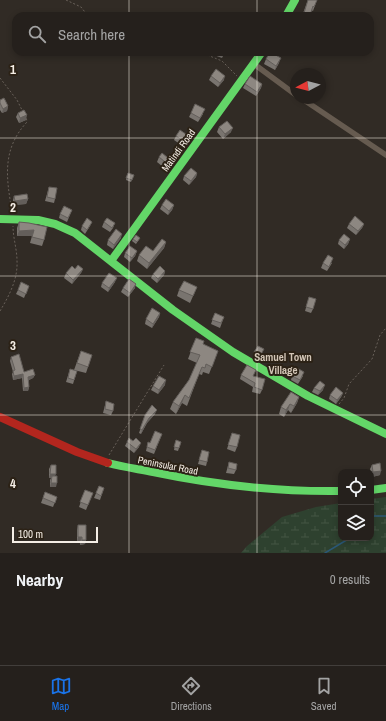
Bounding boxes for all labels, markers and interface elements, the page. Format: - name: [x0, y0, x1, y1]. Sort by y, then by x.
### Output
- search box: [12, 12, 374, 56]
- icon: search: [26, 23, 48, 45]
- text: Search here: [58, 24, 125, 45]
- text: 1: [10, 61, 16, 78]
- north arrow: [290, 68, 326, 104]
- street label: Matindi Road: [159, 127, 198, 174]
- text: 2: [10, 199, 16, 216]
- text: 3: [10, 337, 16, 354]
- district label: Samuel Town Village: [254, 350, 312, 377]
- street label: Peninsular Road: [137, 453, 199, 478]
- map controls: [338, 469, 374, 541]
- button: locate: [338, 469, 374, 505]
- text: 4: [10, 475, 16, 492]
- button: layers: [338, 505, 374, 541]
- scale bar: [12, 525, 98, 544]
- text: 100 m: [18, 527, 43, 541]
- text: Nearby: [16, 568, 63, 591]
- text: 0 results: [330, 571, 370, 588]
- tab: Map: [50, 675, 72, 713]
- tab: Directions: [171, 675, 212, 713]
- tab: Saved: [311, 675, 336, 713]

